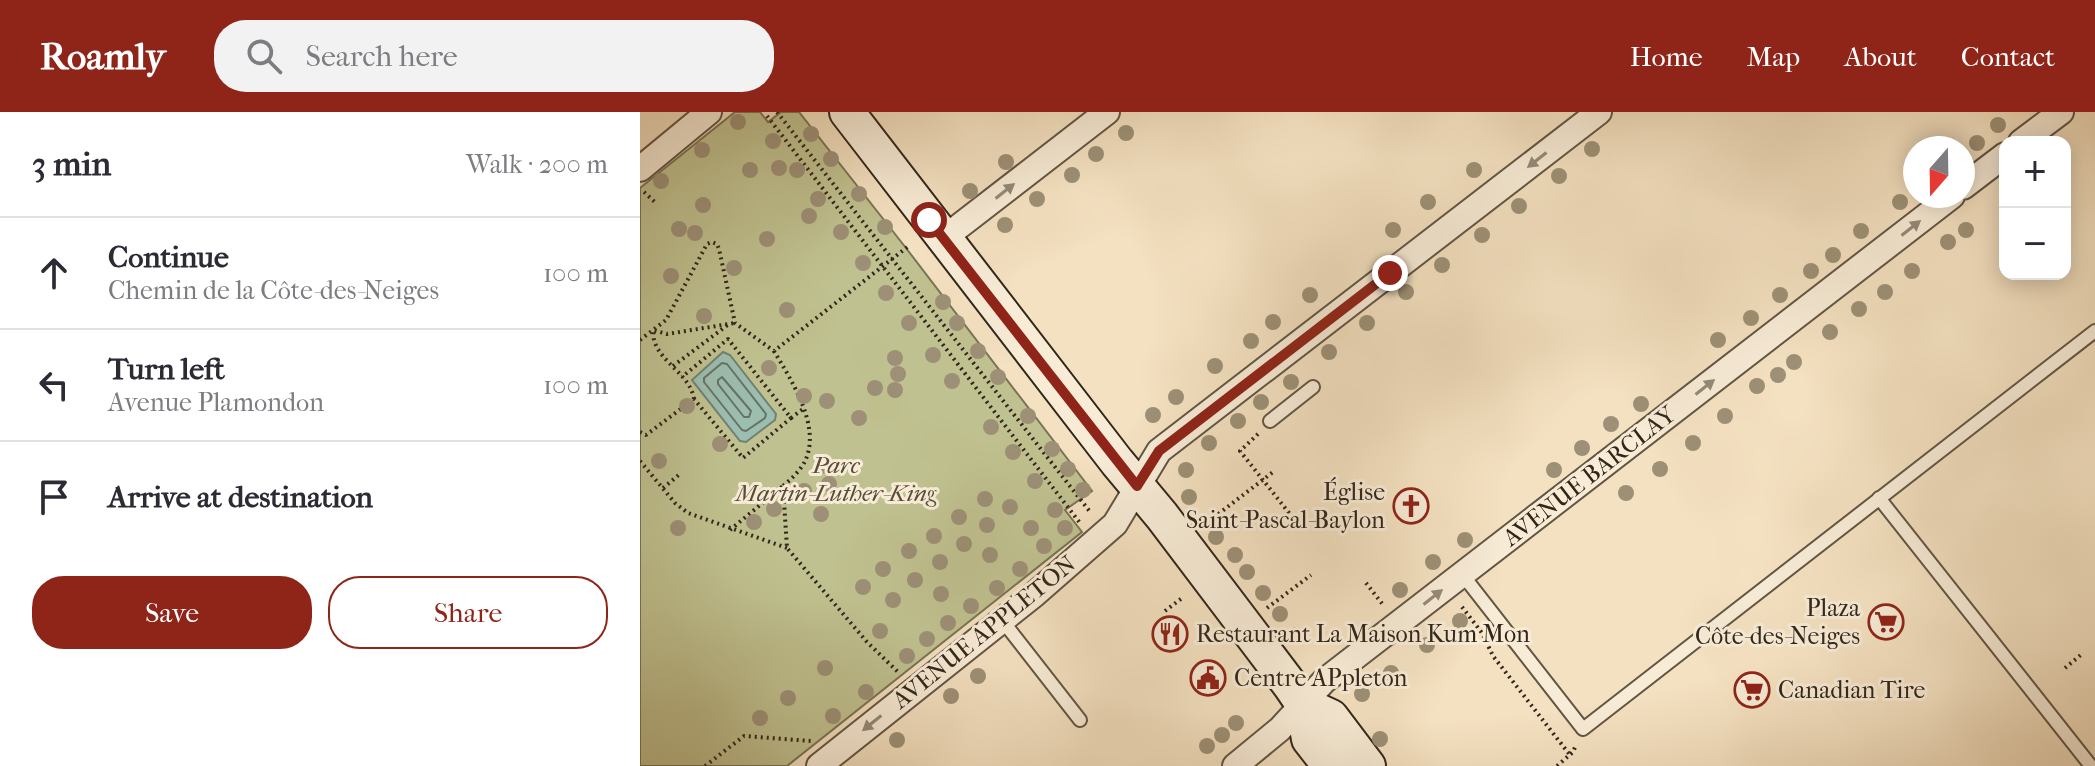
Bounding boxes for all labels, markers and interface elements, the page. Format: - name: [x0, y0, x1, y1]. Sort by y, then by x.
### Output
- search box: [214, 20, 774, 92]
- text: Roamly: [40, 34, 166, 79]
- icon: search: [242, 34, 286, 78]
- text: Search here: [306, 39, 458, 74]
- text: Home: [1630, 40, 1703, 73]
- text: Map: [1747, 40, 1800, 73]
- text: About: [1844, 40, 1917, 73]
- text: Contact: [1961, 40, 2055, 73]
- north arrow: [1903, 136, 1975, 208]
- map controls: [1999, 136, 2071, 280]
- button: +: [1999, 136, 2071, 208]
- text: 3 min: [32, 144, 111, 184]
- text: Walk · 200 m: [466, 149, 608, 180]
- one-way arrow: [1527, 151, 1547, 167]
- one-way arrow: [995, 183, 1016, 199]
- route start: [911, 202, 947, 238]
- button: −: [1999, 208, 2071, 280]
- one-way arrow: [1901, 220, 1921, 236]
- text: Continue: [108, 240, 229, 275]
- icon: ahead: [32, 251, 76, 295]
- route end: [1372, 255, 1408, 291]
- text: 100 m: [543, 258, 608, 289]
- text: Chemin de la Côte-des-Neiges: [108, 275, 439, 306]
- text: Turn left: [108, 352, 225, 387]
- icon: left: [32, 363, 76, 407]
- text: 100 m: [543, 370, 608, 401]
- one-way arrow: [1695, 379, 1715, 395]
- text: Avenue Plamondon: [108, 387, 324, 418]
- street label: AVENUE BARCLAY: [1496, 400, 1681, 553]
- park label: Parc Martin-Luther-King: [734, 451, 937, 507]
- icon: arrive: [32, 475, 76, 519]
- place label: Église Saint-Pascal-Baylon: [1186, 477, 1385, 534]
- text: Arrive at destination: [108, 480, 373, 515]
- church icon: Église Saint-Pascal-Baylon: [1392, 487, 1430, 525]
- street label: AVENUE APPLETON: [886, 550, 1081, 715]
- button: Save: [32, 576, 312, 649]
- button: Share: [328, 576, 608, 649]
- one-way arrow: [1423, 589, 1443, 606]
- place label: Plaza Côte-des-Neiges: [1695, 594, 1861, 650]
- supermarket icon: Plaza Côte-des-Neiges: [1867, 603, 1905, 641]
- restaurant icon: Restaurant La Maison Kum Mon: [1151, 615, 1189, 653]
- place label: Restaurant La Maison Kum Mon: [1196, 620, 1530, 648]
- public building icon: Centre APpleton: [1189, 659, 1227, 697]
- place label: Centre APpleton: [1234, 664, 1407, 692]
- supermarket icon: Canadian Tire: [1733, 671, 1771, 709]
- place label: Canadian Tire: [1778, 676, 1926, 704]
- one-way arrow: [862, 714, 882, 731]

